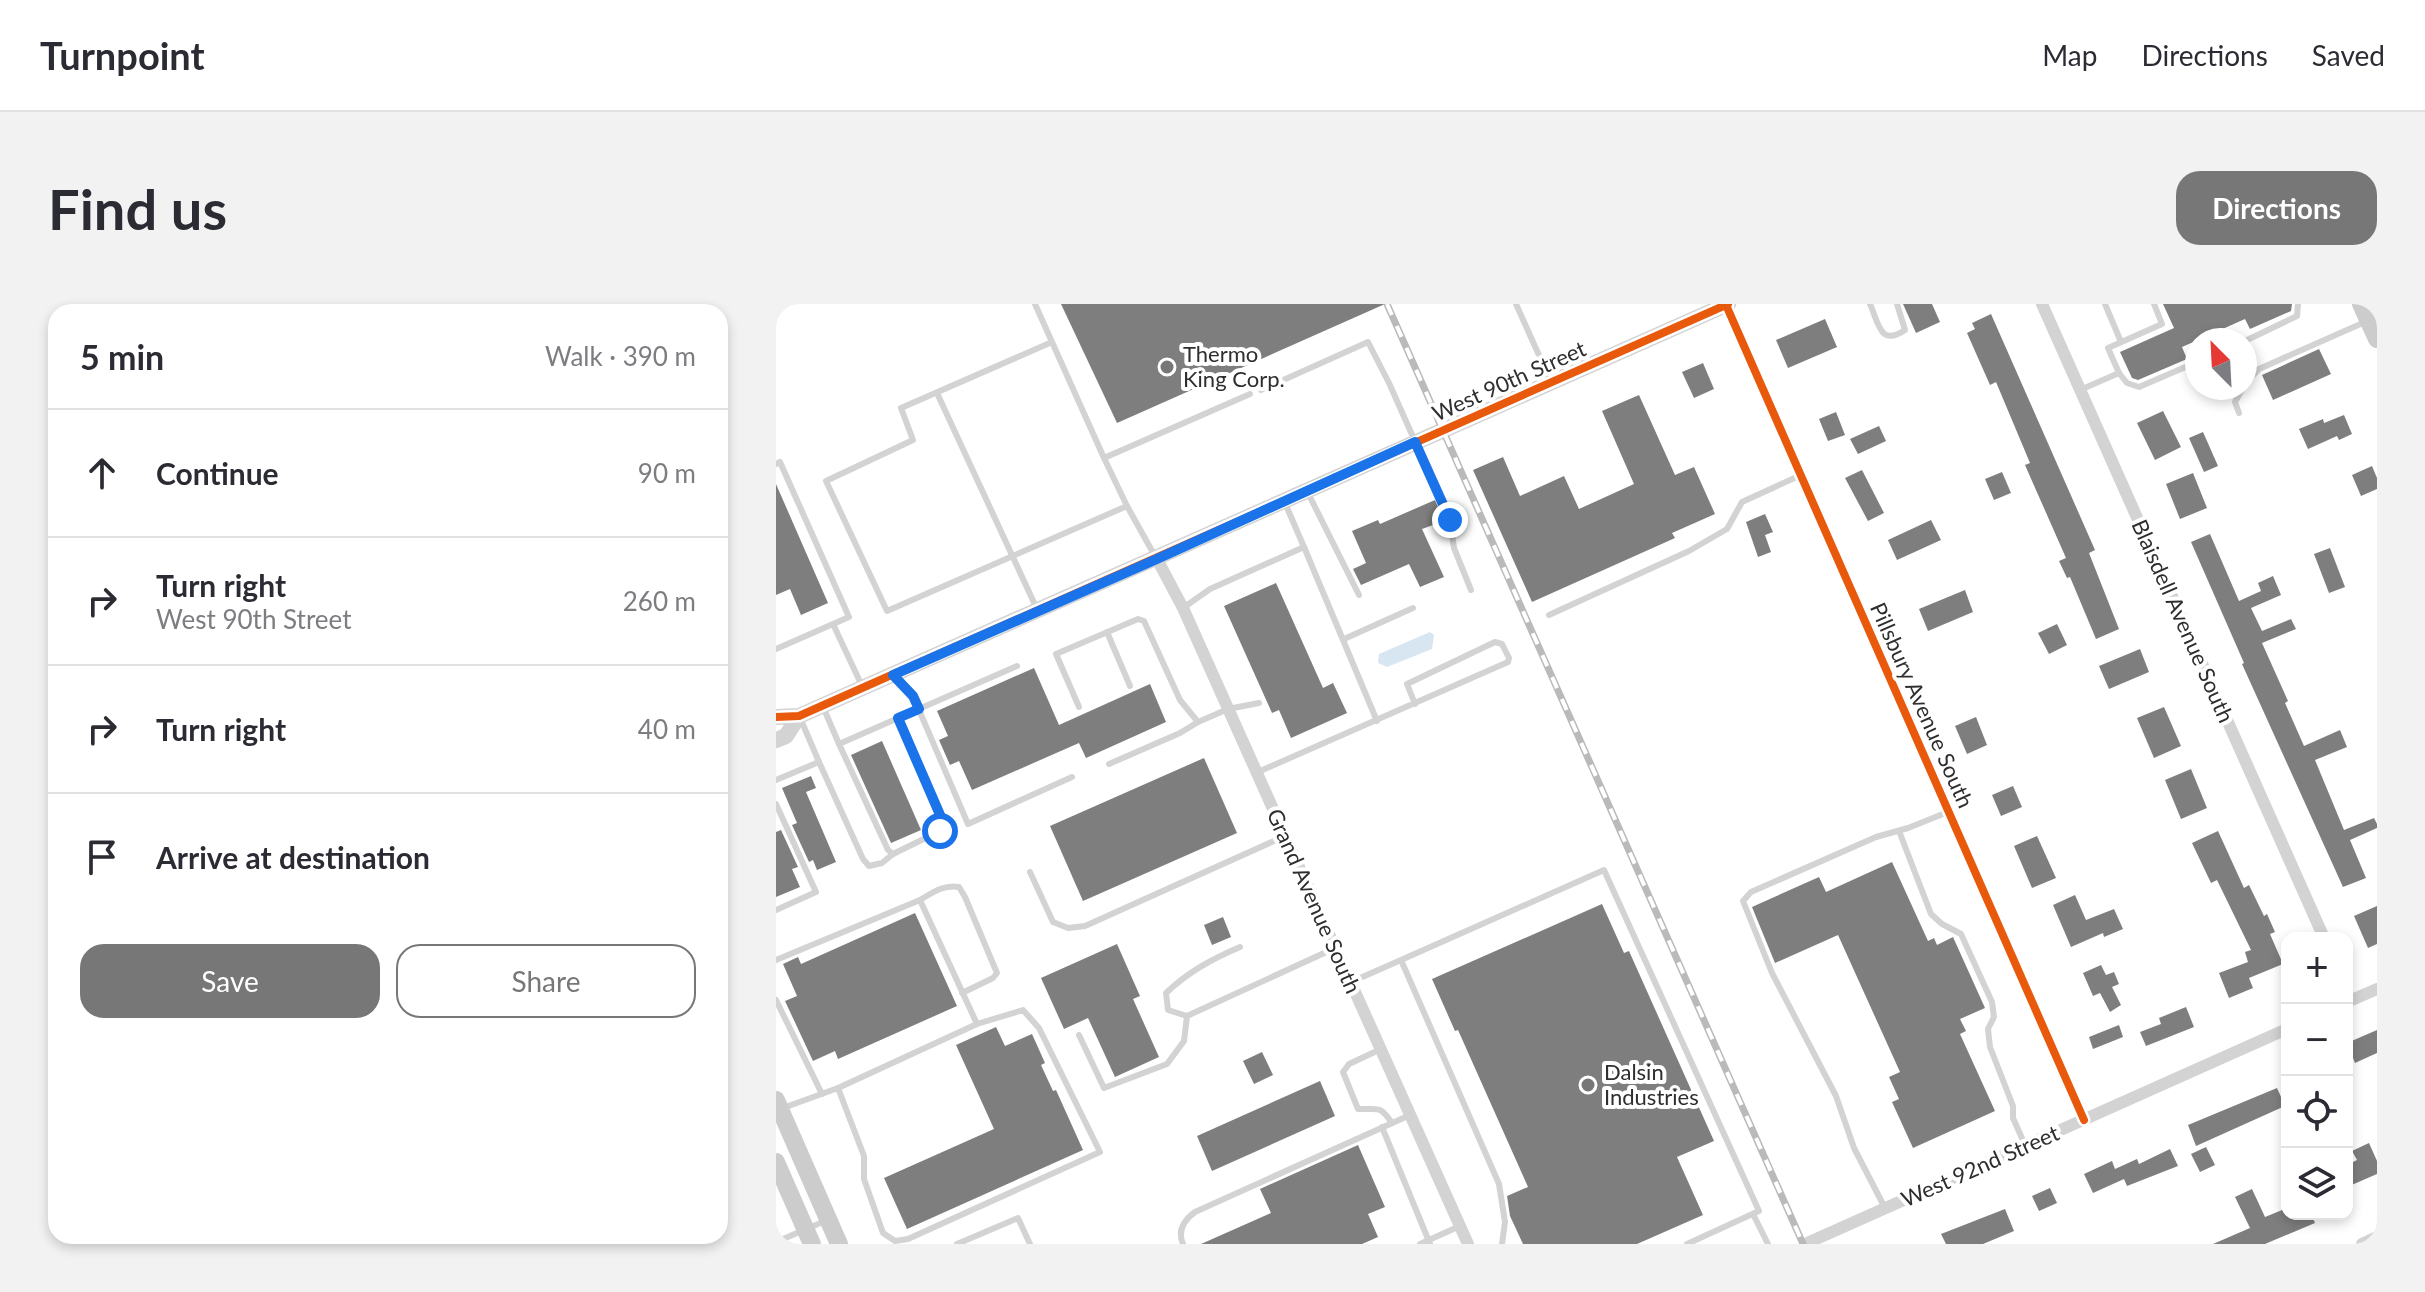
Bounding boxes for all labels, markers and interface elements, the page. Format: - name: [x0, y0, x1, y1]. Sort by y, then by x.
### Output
- text: Turnpoint: [40, 32, 205, 78]
- text: Map: [2042, 38, 2097, 72]
- text: Directions: [2141, 38, 2268, 72]
- text: Saved: [2312, 38, 2385, 72]
- button: Directions: [2176, 171, 2377, 245]
- text: Find us: [48, 175, 227, 242]
- north arrow: [2185, 328, 2257, 400]
- street label: West 90th Street: [1428, 335, 1590, 427]
- text: 5 min: [80, 336, 164, 377]
- text: Walk · 390 m: [545, 340, 696, 372]
- place label: Thermo King Corp.: [1183, 340, 1285, 392]
- marker: Thermo King Corp.: [1158, 358, 1176, 376]
- icon: ahead: [80, 451, 124, 495]
- text: Continue: [156, 455, 279, 491]
- text: 90 m: [638, 457, 696, 489]
- route end: [1432, 502, 1468, 538]
- street label: Blaisdell Avenue South: [2127, 515, 2240, 726]
- text: Turn right: [156, 567, 286, 603]
- icon: right: [80, 579, 124, 623]
- text: 260 m: [623, 585, 696, 617]
- street label: Pillsbury Avenue South: [1865, 598, 1980, 812]
- text: West 90th Street: [156, 603, 352, 635]
- icon: right: [80, 707, 124, 751]
- text: Turn right: [156, 711, 286, 747]
- text: 40 m: [638, 713, 696, 745]
- street label: Grand Avenue South: [1262, 804, 1367, 997]
- route start: [922, 813, 958, 849]
- icon: arrive: [80, 835, 124, 879]
- text: Arrive at destination: [156, 839, 430, 875]
- map controls: [2281, 932, 2353, 1220]
- button: +: [2281, 932, 2353, 1004]
- button: Save: [80, 944, 380, 1018]
- button: Share: [396, 944, 696, 1018]
- button: −: [2281, 1004, 2353, 1076]
- place label: Dalsin Industries: [1604, 1058, 1699, 1110]
- marker: Dalsin Industries: [1579, 1076, 1597, 1094]
- button: locate: [2281, 1076, 2353, 1148]
- street label: West 92nd Street: [1897, 1119, 2063, 1212]
- button: layers: [2281, 1148, 2353, 1220]

